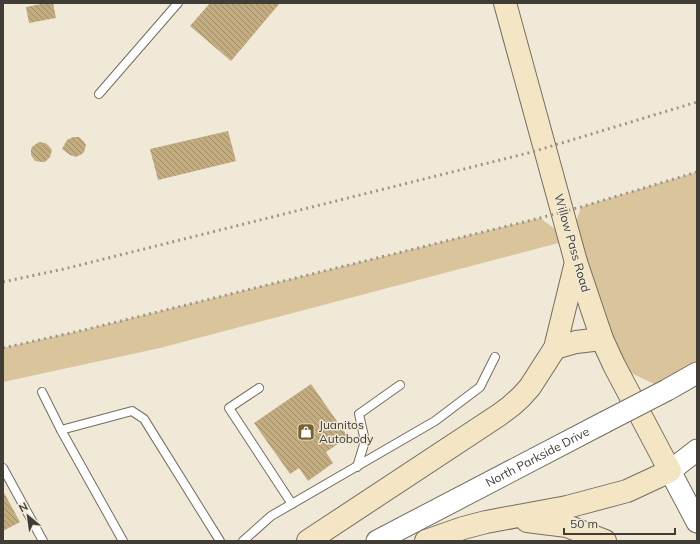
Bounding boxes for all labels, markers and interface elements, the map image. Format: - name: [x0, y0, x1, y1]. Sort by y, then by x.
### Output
- street label: Willow Pass Road: [551, 192, 594, 294]
- place label: Juanitos Autobody: [319, 417, 374, 446]
- shop icon: Juanitos Autobody: [296, 422, 316, 442]
- street label: North Parkside Drive: [483, 424, 592, 490]
- north arrow: [8, 496, 48, 536]
- text: N: [16, 499, 30, 515]
- scale bar: [564, 510, 675, 536]
- text: 50 m: [570, 516, 598, 531]

